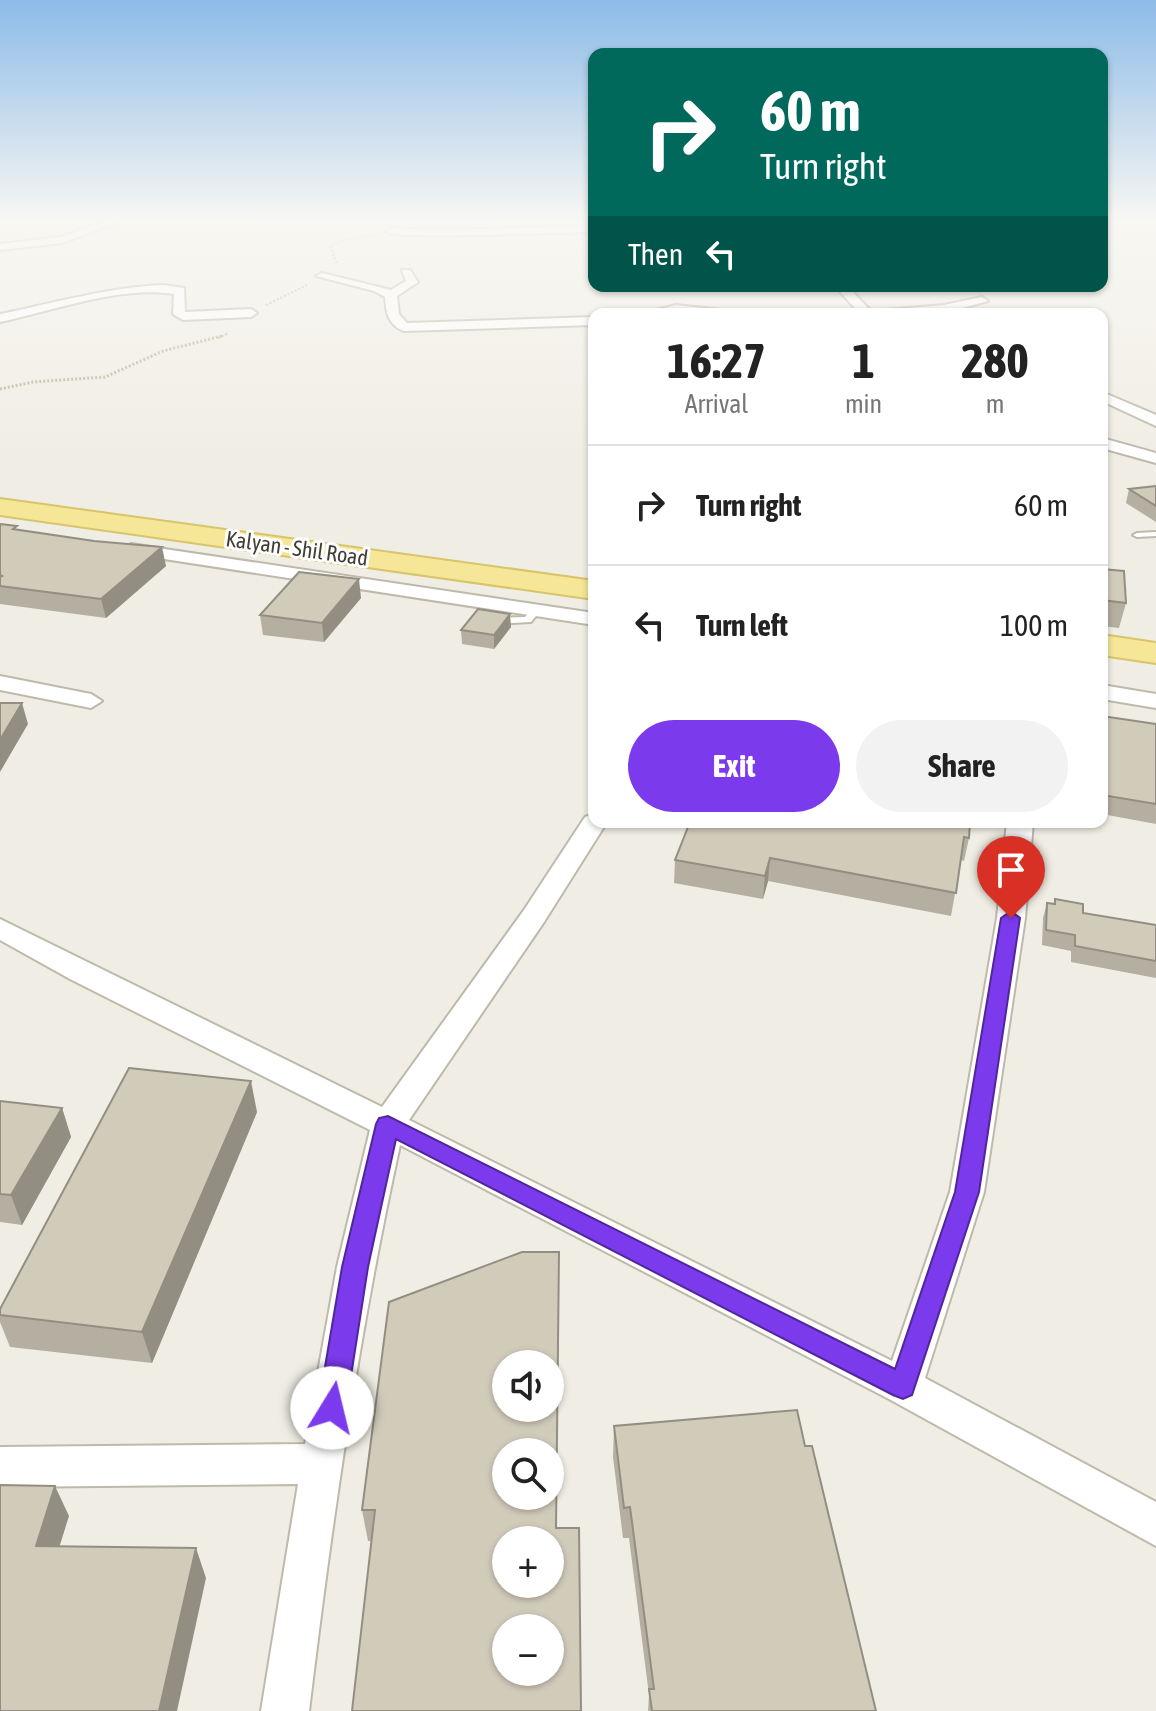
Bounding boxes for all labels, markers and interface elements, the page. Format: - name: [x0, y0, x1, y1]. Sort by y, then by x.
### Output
- text: 60 m: [760, 79, 861, 143]
- icon: right: [628, 80, 732, 184]
- text: Turn right: [760, 145, 887, 187]
- icon: left: [699, 232, 743, 276]
- text: Then: [628, 237, 683, 271]
- text: 16:27: [667, 333, 766, 388]
- text: 1: [852, 333, 875, 388]
- text: 280: [961, 333, 1029, 388]
- text: Arrival: [685, 389, 748, 419]
- text: min: [845, 389, 882, 419]
- text: m: [986, 389, 1004, 419]
- icon: right: [628, 483, 672, 527]
- text: Turn right: [696, 488, 802, 522]
- text: 60 m: [1014, 488, 1068, 522]
- street label: Kalyan - Shil Road: [224, 525, 370, 571]
- icon: left: [628, 603, 672, 647]
- text: Turn left: [696, 608, 788, 642]
- text: 100 m: [1000, 608, 1068, 642]
- button: Exit: [628, 720, 840, 812]
- button: Share: [856, 720, 1068, 812]
- pin: [977, 836, 1045, 918]
- icon: arrive: [989, 848, 1033, 892]
- map controls: [492, 1350, 564, 1686]
- button: sound: [492, 1350, 564, 1422]
- position arrow: [290, 1366, 374, 1450]
- button: search: [492, 1438, 564, 1510]
- button: +: [492, 1526, 564, 1598]
- button: −: [492, 1614, 564, 1686]

